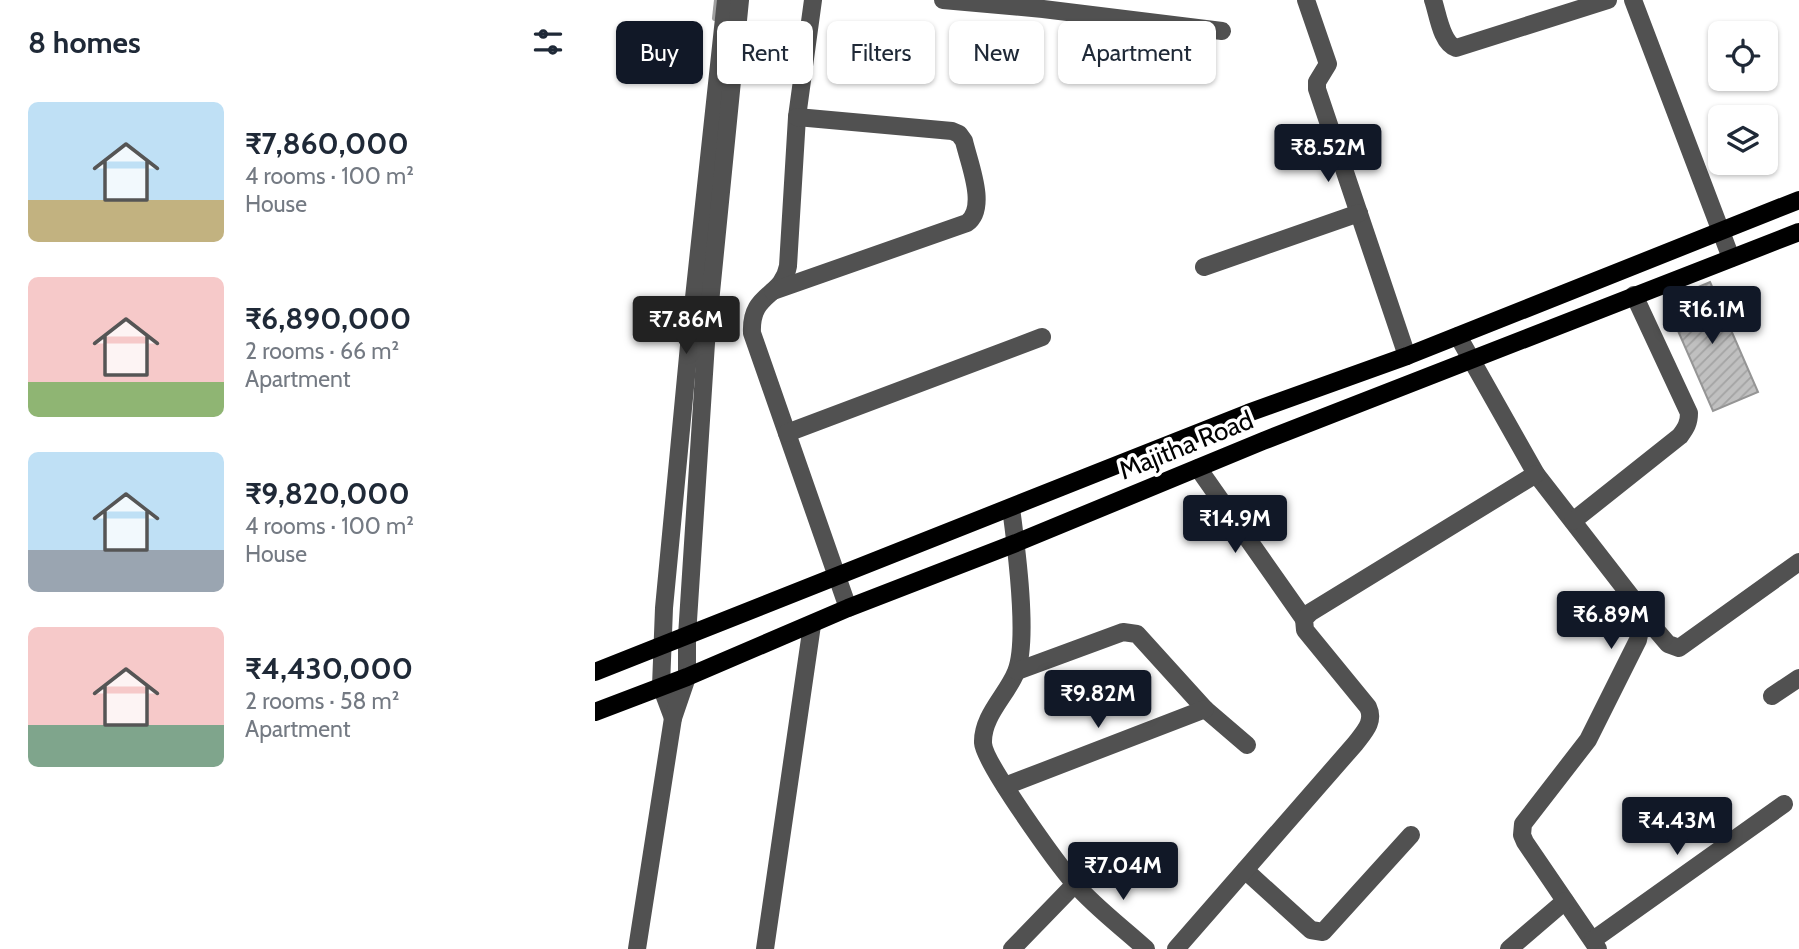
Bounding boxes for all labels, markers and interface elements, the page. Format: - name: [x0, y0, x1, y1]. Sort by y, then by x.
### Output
- chip: Buy: [616, 21, 703, 84]
- chip: Rent: [717, 21, 813, 84]
- chip: Filters: [827, 21, 935, 84]
- chip: New: [949, 21, 1044, 84]
- chip: Apartment: [1058, 21, 1216, 84]
- map controls: [1708, 21, 1778, 175]
- button: locate: [1708, 21, 1778, 91]
- icon: filters: [529, 23, 567, 61]
- text: 8 homes: [28, 24, 141, 61]
- button: layers: [1708, 105, 1778, 175]
- pin: ₹8.52M: [1271, 124, 1385, 184]
- text: ₹7,860,000: [245, 125, 409, 162]
- icon: home: [84, 130, 168, 214]
- text: ₹8.52M: [1290, 133, 1366, 161]
- text: 4 rooms · 100 m²: [245, 162, 414, 190]
- text: House: [245, 190, 307, 218]
- pin: ₹16.1M: [1655, 286, 1769, 346]
- text: ₹16.1M: [1679, 295, 1745, 323]
- pin: ₹7.86M: [629, 296, 743, 356]
- text: ₹6,890,000: [245, 300, 411, 337]
- icon: home: [84, 305, 168, 389]
- text: ₹7.86M: [649, 305, 723, 333]
- text: 2 rooms · 66 m²: [245, 337, 399, 365]
- text: Apartment: [245, 365, 350, 393]
- street label: Majitha Road: [1114, 404, 1258, 486]
- text: ₹9,820,000: [245, 475, 410, 512]
- icon: home: [84, 480, 168, 564]
- pin: ₹14.9M: [1178, 496, 1292, 555]
- text: ₹14.9M: [1199, 504, 1271, 532]
- text: 4 rooms · 100 m²: [245, 512, 414, 540]
- text: House: [245, 540, 307, 568]
- pin: ₹6.89M: [1554, 592, 1668, 651]
- text: ₹6.89M: [1573, 600, 1649, 628]
- text: ₹4,430,000: [245, 650, 413, 687]
- icon: home: [84, 655, 168, 739]
- pin: ₹9.82M: [1041, 670, 1155, 730]
- text: ₹9.82M: [1060, 679, 1136, 707]
- text: 2 rooms · 58 m²: [245, 687, 399, 715]
- text: Apartment: [245, 715, 350, 743]
- pin: ₹4.43M: [1620, 798, 1734, 857]
- text: ₹4.43M: [1638, 806, 1716, 834]
- pin: ₹7.04M: [1066, 842, 1180, 902]
- text: ₹7.04M: [1084, 851, 1162, 879]

